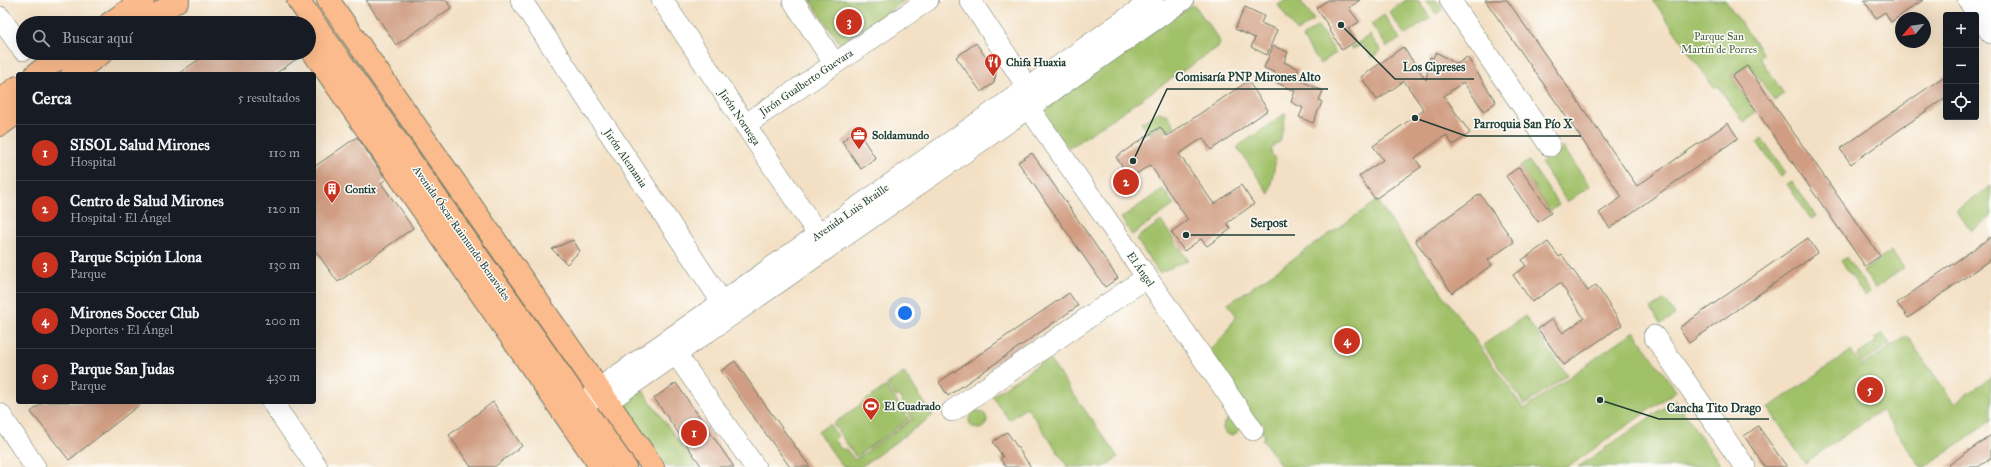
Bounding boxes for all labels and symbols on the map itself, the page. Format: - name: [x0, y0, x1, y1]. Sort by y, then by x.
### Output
- pin: 3: [836, 7, 862, 37]
- north arrow: [1895, 12, 1931, 48]
- park label: Parque San Martín de Porres: [1681, 30, 1757, 56]
- street label: Jirón Gualberto Guevara: [756, 46, 856, 120]
- restaurant icon: Chifa Huaxia: [983, 52, 1003, 77]
- callout: Los Cipreses: [1395, 55, 1474, 79]
- place label: Chifa Huaxia: [1006, 56, 1066, 69]
- text: Los Cipreses: [1403, 60, 1466, 75]
- callout: Comisaría PNP Mirones Alto: [1167, 65, 1328, 89]
- text: Comisaría PNP Mirones Alto: [1175, 70, 1321, 84]
- street label: Jirón Noruega: [715, 86, 763, 149]
- callout: Parroquia San Pío X: [1466, 112, 1581, 136]
- text: Parroquia San Pío X: [1473, 117, 1573, 132]
- office icon: Soldamundo: [849, 125, 869, 150]
- street label: Jirón Alemania: [600, 126, 650, 191]
- place label: Soldamundo: [872, 129, 930, 142]
- street label: Avenida Óscar Raimundo Benavides: [410, 162, 514, 303]
- pin: 2: [1113, 167, 1139, 197]
- building icon: Contix: [322, 179, 342, 204]
- street label: Avenida Luis Braille: [808, 181, 892, 244]
- place label: Contix: [345, 183, 376, 196]
- callout: Serpost: [1242, 211, 1295, 235]
- text: Serpost: [1250, 216, 1288, 231]
- street label: El Ángel: [1124, 249, 1157, 289]
- your location: [895, 303, 915, 323]
- pin: 4: [1334, 326, 1360, 356]
- pin: 5: [1857, 375, 1883, 405]
- callout: Cancha Tito Drago: [1659, 395, 1769, 419]
- sports icon: El Cuadrado: [861, 396, 881, 421]
- place label: El Cuadrado: [884, 400, 941, 413]
- text: Cancha Tito Drago: [1667, 401, 1761, 416]
- pin: 1: [681, 418, 707, 448]

